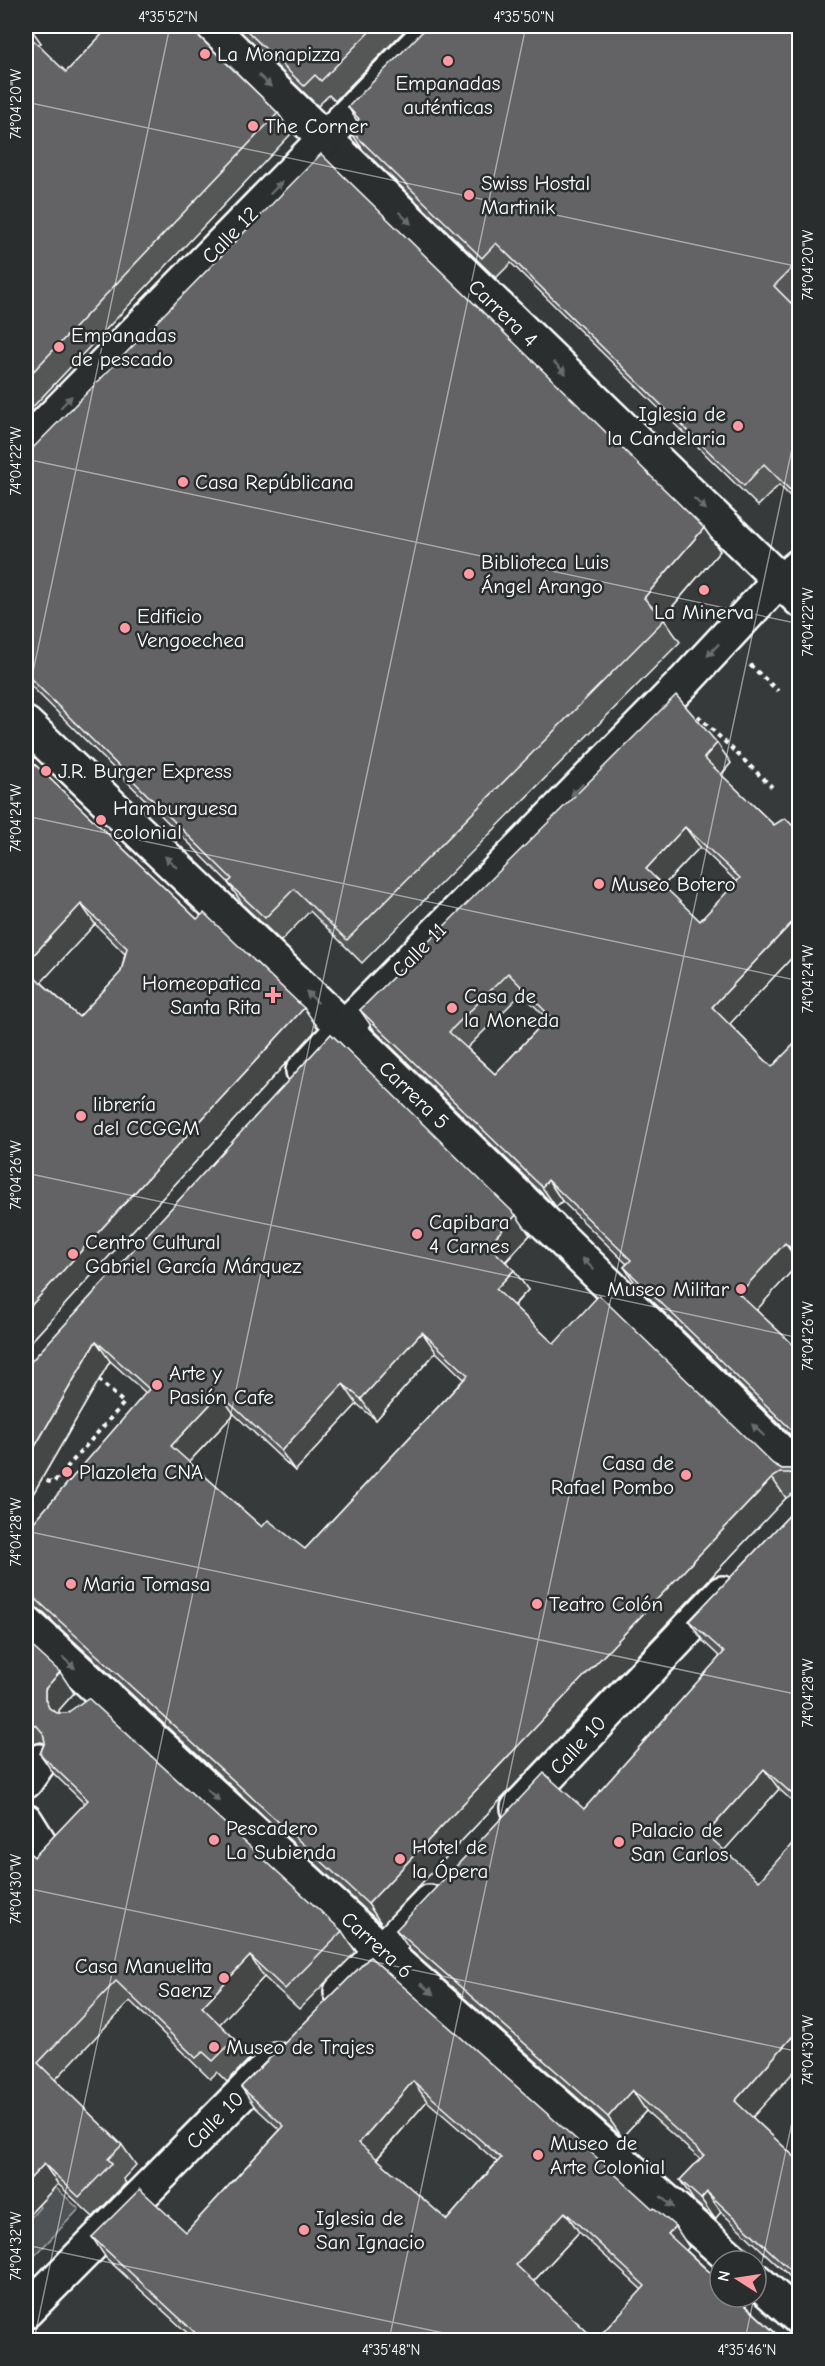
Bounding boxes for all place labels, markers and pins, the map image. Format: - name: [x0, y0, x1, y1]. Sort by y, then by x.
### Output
- place label: La Monapizza: [217, 42, 341, 66]
- marker: La Monapizza: [198, 47, 212, 61]
- marker: Empanadas auténticas: [441, 54, 455, 68]
- place label: Empanadas auténticas: [395, 71, 501, 119]
- place label: The Corner: [265, 114, 368, 138]
- marker: The Corner: [246, 119, 260, 133]
- place label: Swiss Hostal Martinik: [481, 171, 590, 219]
- marker: Swiss Hostal Martinik: [462, 188, 476, 202]
- place label: Empanadas de pescado: [71, 323, 176, 371]
- marker: Empanadas de pescado: [52, 340, 66, 354]
- place label: Iglesia de la Candelaria: [607, 402, 726, 450]
- marker: Iglesia de la Candelaria: [731, 419, 745, 433]
- place label: Casa Repúblicana: [195, 470, 354, 494]
- marker: Casa Repúblicana: [176, 475, 190, 489]
- place label: Biblioteca Luis Ángel Arango: [481, 550, 609, 598]
- marker: Biblioteca Luis Ángel Arango: [462, 567, 476, 581]
- marker: La Minerva: [697, 583, 711, 597]
- place label: La Minerva: [654, 600, 754, 624]
- place label: Edificio Vengoechea: [137, 604, 245, 652]
- marker: Edificio Vengoechea: [118, 621, 132, 635]
- place label: J.R. Burger Express: [58, 759, 232, 783]
- marker: J.R. Burger Express: [39, 764, 53, 778]
- place label: Hamburguesa colonial: [113, 796, 238, 844]
- marker: Hamburguesa colonial: [94, 813, 108, 827]
- place label: Museo Botero: [611, 872, 736, 896]
- marker: Museo Botero: [592, 877, 606, 891]
- place label: Homeopatica Santa Rita: [142, 971, 261, 1019]
- place label: Casa de la Moneda: [464, 984, 559, 1032]
- marker: Homeopatica Santa Rita: [266, 988, 280, 1002]
- marker: Casa de la Moneda: [445, 1001, 459, 1015]
- place label: librería del CCGGM: [93, 1092, 200, 1140]
- marker: librería del CCGGM: [74, 1109, 88, 1123]
- place label: Capibara 4 Carnes: [429, 1210, 510, 1258]
- marker: Capibara 4 Carnes: [410, 1227, 424, 1241]
- place label: Centro Cultural Gabriel García Márquez: [85, 1230, 301, 1278]
- marker: Centro Cultural Gabriel García Márquez: [66, 1247, 80, 1261]
- place label: Museo Militar: [607, 1277, 730, 1301]
- marker: Museo Militar: [734, 1282, 748, 1296]
- place label: Arte y Pasión Cafe: [169, 1361, 274, 1409]
- marker: Arte y Pasión Cafe: [150, 1378, 164, 1392]
- place label: Casa de Rafael Pombo: [551, 1451, 674, 1499]
- place label: Plazoleta CNA: [79, 1460, 203, 1484]
- marker: Plazoleta CNA: [60, 1465, 74, 1479]
- marker: Casa de Rafael Pombo: [679, 1468, 693, 1482]
- place label: Maria Tomasa: [83, 1572, 210, 1596]
- marker: Maria Tomasa: [64, 1577, 78, 1591]
- place label: Teatro Colón: [549, 1592, 663, 1616]
- marker: Teatro Colón: [530, 1597, 544, 1611]
- place label: Pescadero La Subienda: [226, 1816, 336, 1864]
- place label: Palacio de San Carlos: [631, 1818, 728, 1866]
- marker: Pescadero La Subienda: [207, 1833, 221, 1847]
- place label: Hotel de la Ópera: [412, 1835, 488, 1883]
- marker: Palacio de San Carlos: [612, 1835, 626, 1849]
- marker: Hotel de la Ópera: [393, 1852, 407, 1866]
- place label: Casa Manuelita Saenz: [75, 1954, 212, 2002]
- marker: Casa Manuelita Saenz: [217, 1971, 231, 1985]
- place label: Museo de Trajes: [226, 2035, 374, 2059]
- marker: Museo de Trajes: [207, 2040, 221, 2054]
- place label: Museo de Arte Colonial: [550, 2131, 665, 2179]
- marker: Museo de Arte Colonial: [531, 2148, 545, 2162]
- place label: Iglesia de San Ignacio: [316, 2206, 425, 2254]
- marker: Iglesia de San Ignacio: [297, 2223, 311, 2237]

